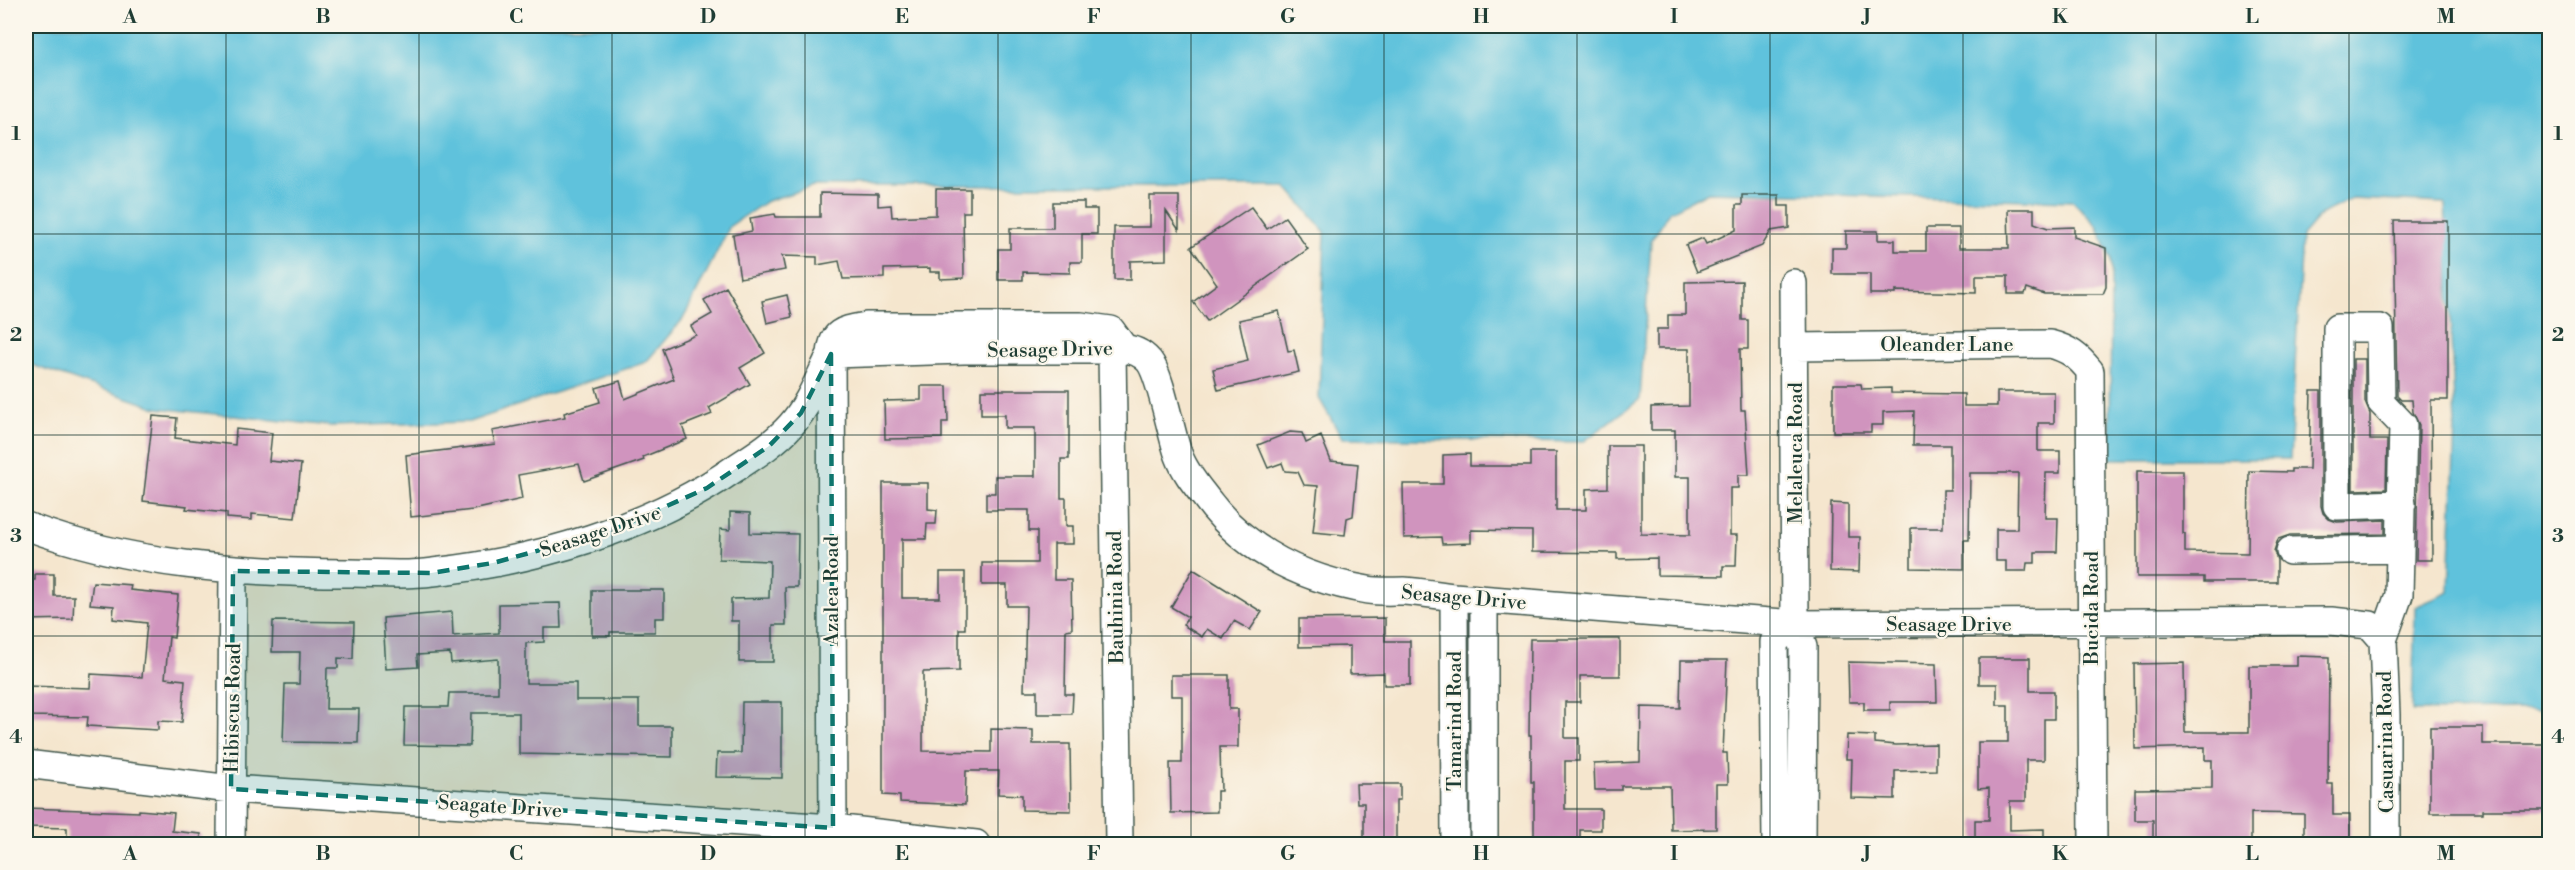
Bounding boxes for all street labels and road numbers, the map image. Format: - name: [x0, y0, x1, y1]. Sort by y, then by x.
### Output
- street label: Oleander Lane: [1880, 333, 2014, 358]
- street label: Seasage Drive: [987, 337, 1113, 364]
- street label: Melaleuca Road: [1784, 381, 1809, 524]
- street label: Seasage Drive: [537, 501, 664, 564]
- street label: Bauhinia Road: [1103, 530, 1130, 665]
- street label: Azalea Road: [820, 535, 845, 647]
- street label: Bucida Road: [2080, 550, 2105, 666]
- street label: Seasage Drive: [1400, 581, 1528, 616]
- street label: Seasage Drive: [1886, 613, 2012, 638]
- street label: Hibiscus Road: [220, 642, 247, 773]
- street label: Tamarind Road: [1443, 650, 1468, 791]
- street label: Casuarina Road: [2373, 670, 2400, 813]
- street label: Seagate Drive: [437, 791, 563, 824]

